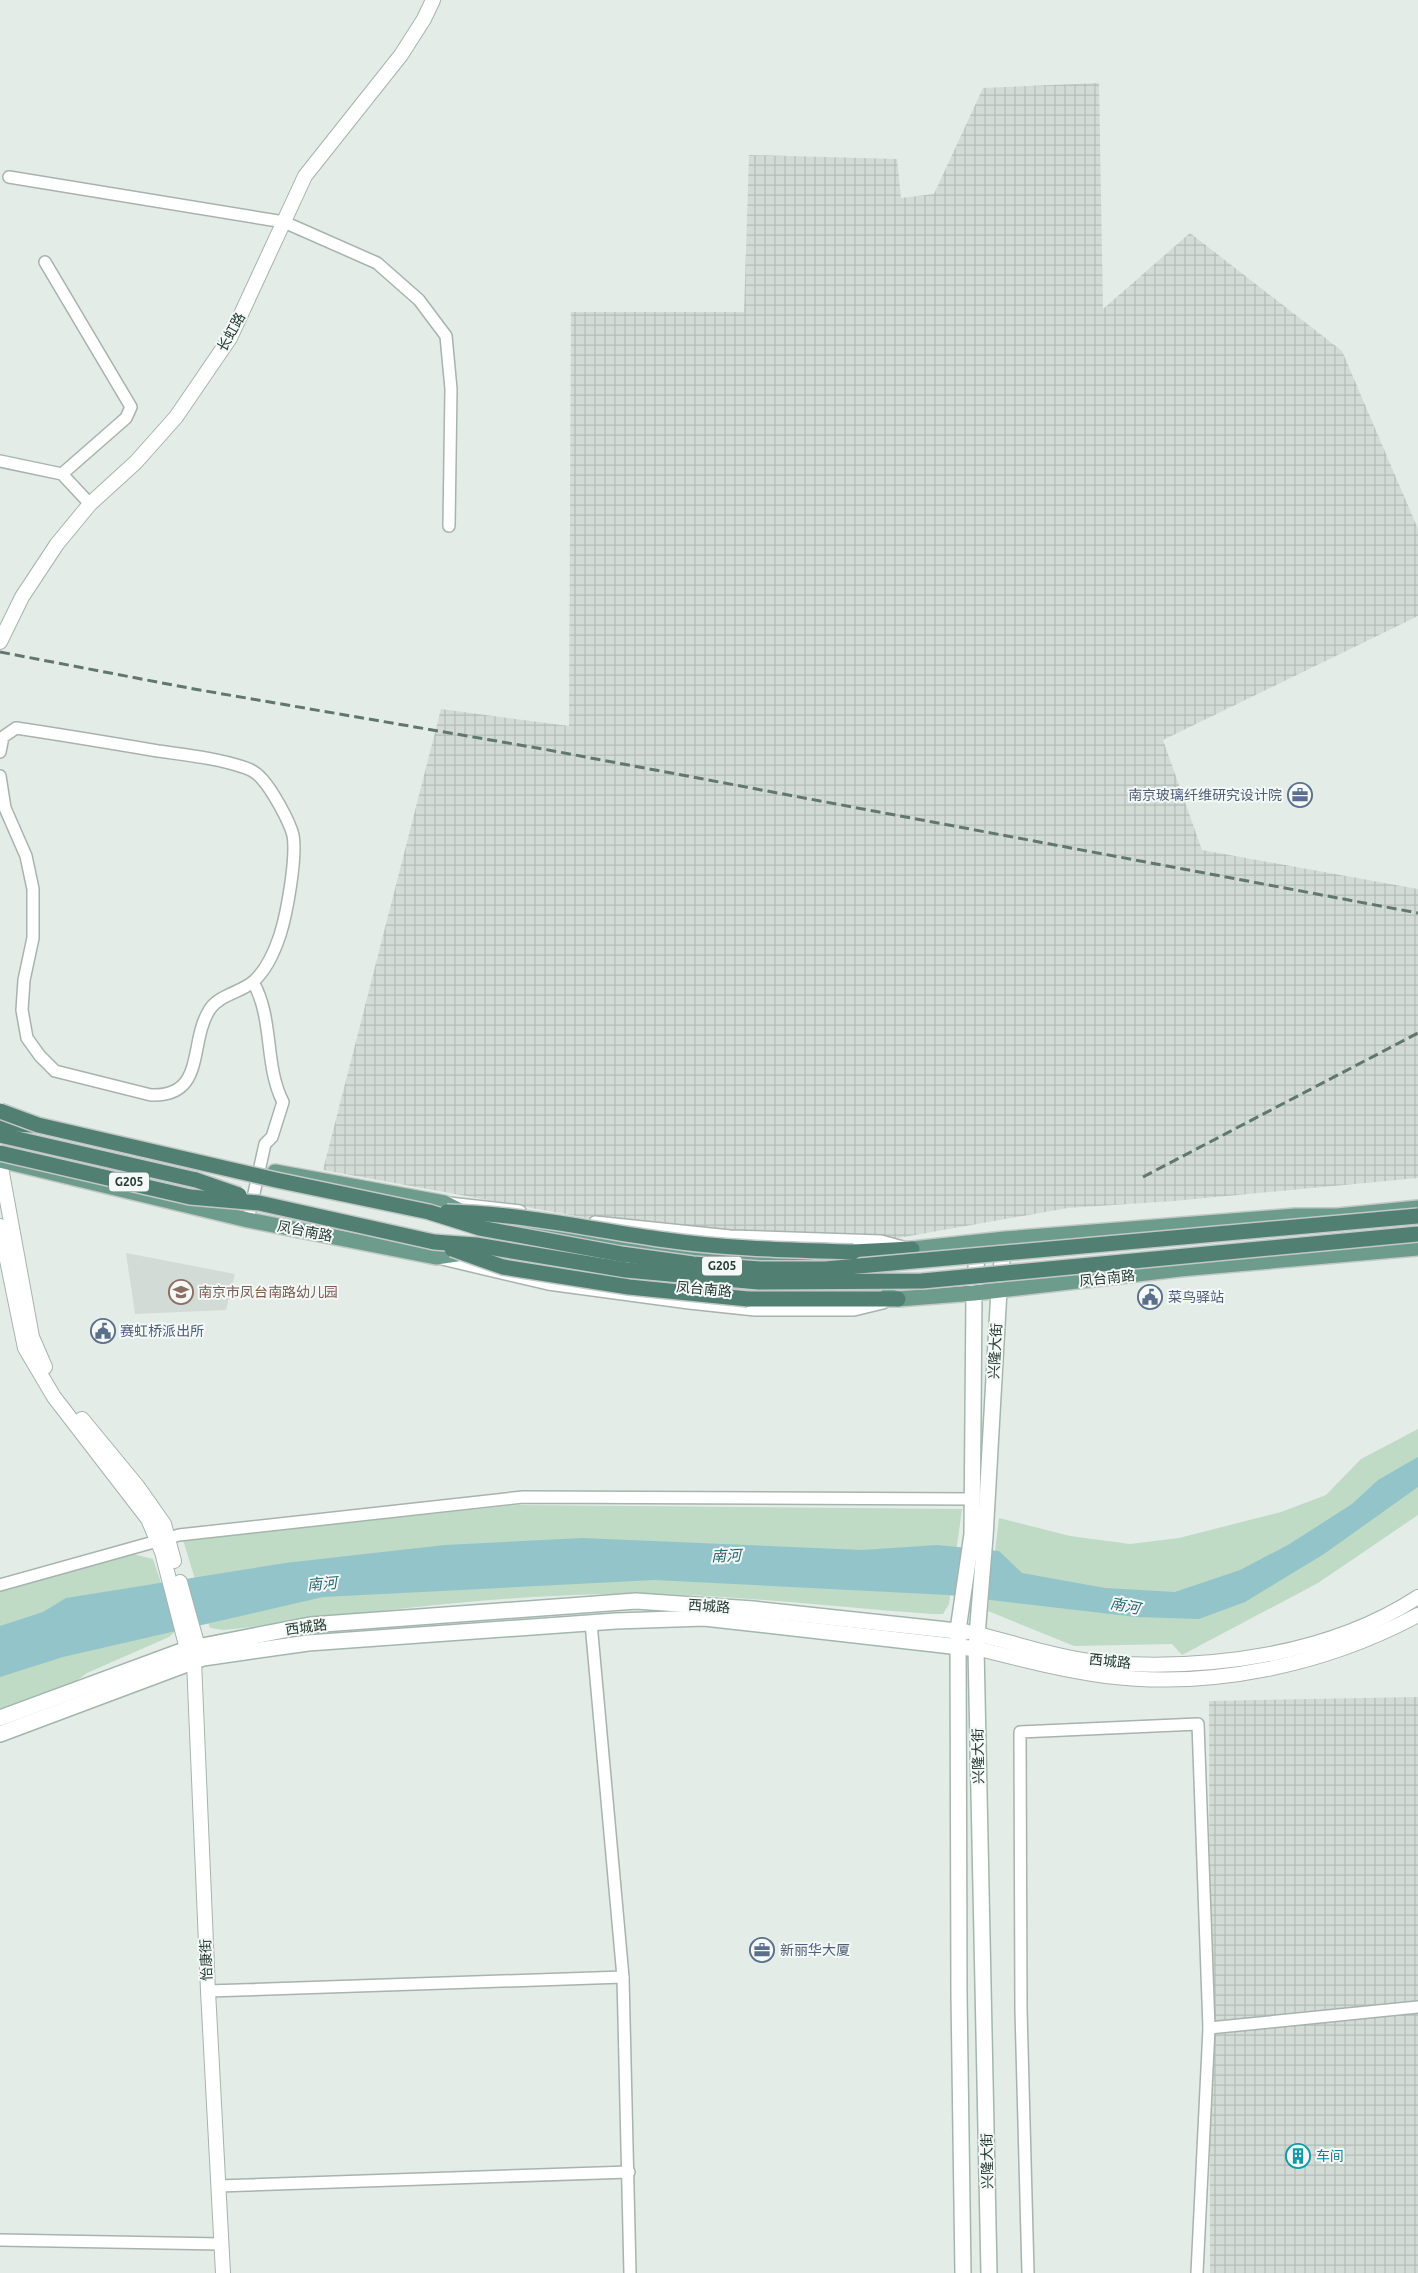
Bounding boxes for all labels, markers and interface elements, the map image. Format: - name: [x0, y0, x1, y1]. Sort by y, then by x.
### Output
- street label: 长虹路: [214, 310, 248, 354]
- office icon: 南京玻璃纤维研究设计院: [1287, 782, 1313, 808]
- place label: 南京玻璃纤维研究设计院: [1128, 787, 1282, 803]
- road number: G205: [109, 1172, 149, 1192]
- street label: 凤台南路: [276, 1218, 334, 1244]
- road number: G205: [702, 1256, 742, 1276]
- street label: 凤台南路: [1078, 1267, 1136, 1289]
- school or university icon: 南京市凤台南路幼儿园: [168, 1279, 194, 1305]
- street label: 凤台南路: [675, 1279, 733, 1299]
- place label: 南京市凤台南路幼儿园: [198, 1284, 338, 1300]
- public building icon: 菜鸟驿站: [1137, 1284, 1163, 1310]
- place label: 菜鸟驿站: [1168, 1289, 1224, 1305]
- public building icon: 赛虹桥派出所: [90, 1318, 116, 1344]
- place label: 赛虹桥派出所: [120, 1323, 204, 1339]
- street label: 兴隆大街: [986, 1323, 1004, 1379]
- water label: 南河: [711, 1546, 744, 1565]
- water label: 南河: [306, 1573, 341, 1593]
- water label: 南河: [1109, 1594, 1144, 1617]
- street label: 西城路: [687, 1597, 731, 1615]
- street label: 西城路: [284, 1616, 328, 1638]
- street label: 西城路: [1088, 1651, 1132, 1671]
- street label: 兴隆大街: [970, 1728, 986, 1784]
- office icon: 新丽华大厦: [749, 1937, 775, 1963]
- street label: 怡康街: [197, 1939, 215, 1981]
- place label: 新丽华大厦: [780, 1942, 850, 1958]
- street label: 兴隆大街: [979, 2133, 995, 2189]
- building icon: 车间: [1285, 2143, 1311, 2169]
- place label: 车间: [1316, 2148, 1344, 2164]

